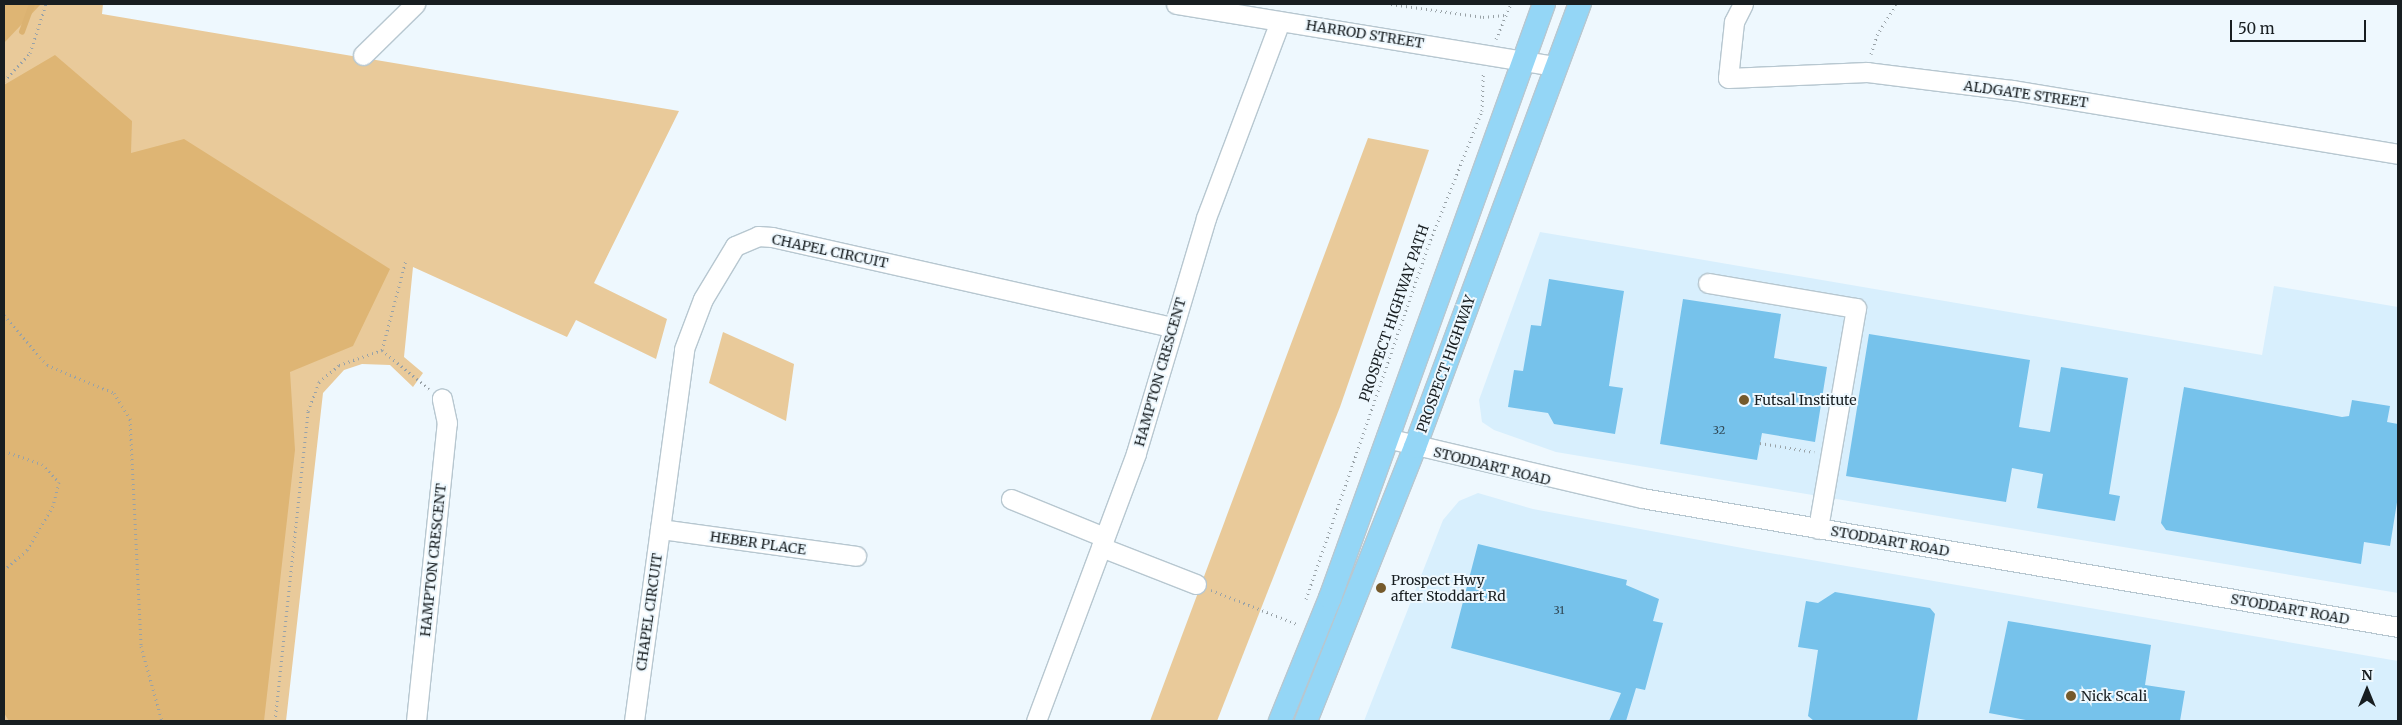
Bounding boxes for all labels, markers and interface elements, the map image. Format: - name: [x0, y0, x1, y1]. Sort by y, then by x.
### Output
- scale bar: [2232, 10, 2368, 42]
- street label: HARROD STREET: [1305, 16, 1425, 52]
- text: 50 m: [2238, 19, 2275, 38]
- street label: ALDGATE STREET: [1963, 77, 2089, 111]
- street label: PROSPECT HIGHWAY PATH: [1356, 222, 1432, 404]
- street label: CHAPEL CIRCUIT: [770, 230, 890, 272]
- street label: PROSPECT HIGHWAY: [1413, 293, 1479, 435]
- street label: HAMPTON CRESCENT: [1131, 296, 1189, 448]
- place label: Futsal Institute: [1754, 392, 1857, 408]
- marker: Futsal Institute: [1738, 394, 1750, 406]
- house number: 32: [1713, 423, 1725, 437]
- street label: STODDART ROAD: [1432, 443, 1552, 489]
- street label: HAMPTON CRESCENT: [417, 483, 449, 637]
- street label: STODDART ROAD: [1829, 522, 1951, 560]
- street label: HEBER PLACE: [709, 528, 807, 558]
- street label: CHAPEL CIRCUIT: [632, 552, 666, 672]
- place label: Prospect Hwy after Stoddart Rd: [1391, 572, 1506, 604]
- marker: Prospect Hwy after Stoddart Rd: [1375, 582, 1387, 594]
- street label: STODDART ROAD: [2229, 590, 2351, 628]
- house number: 31: [1554, 603, 1564, 617]
- north arrow: [2342, 665, 2392, 715]
- text: N: [2361, 666, 2373, 684]
- place label: Nick Scali: [2081, 688, 2147, 704]
- marker: Nick Scali: [2065, 690, 2077, 702]

